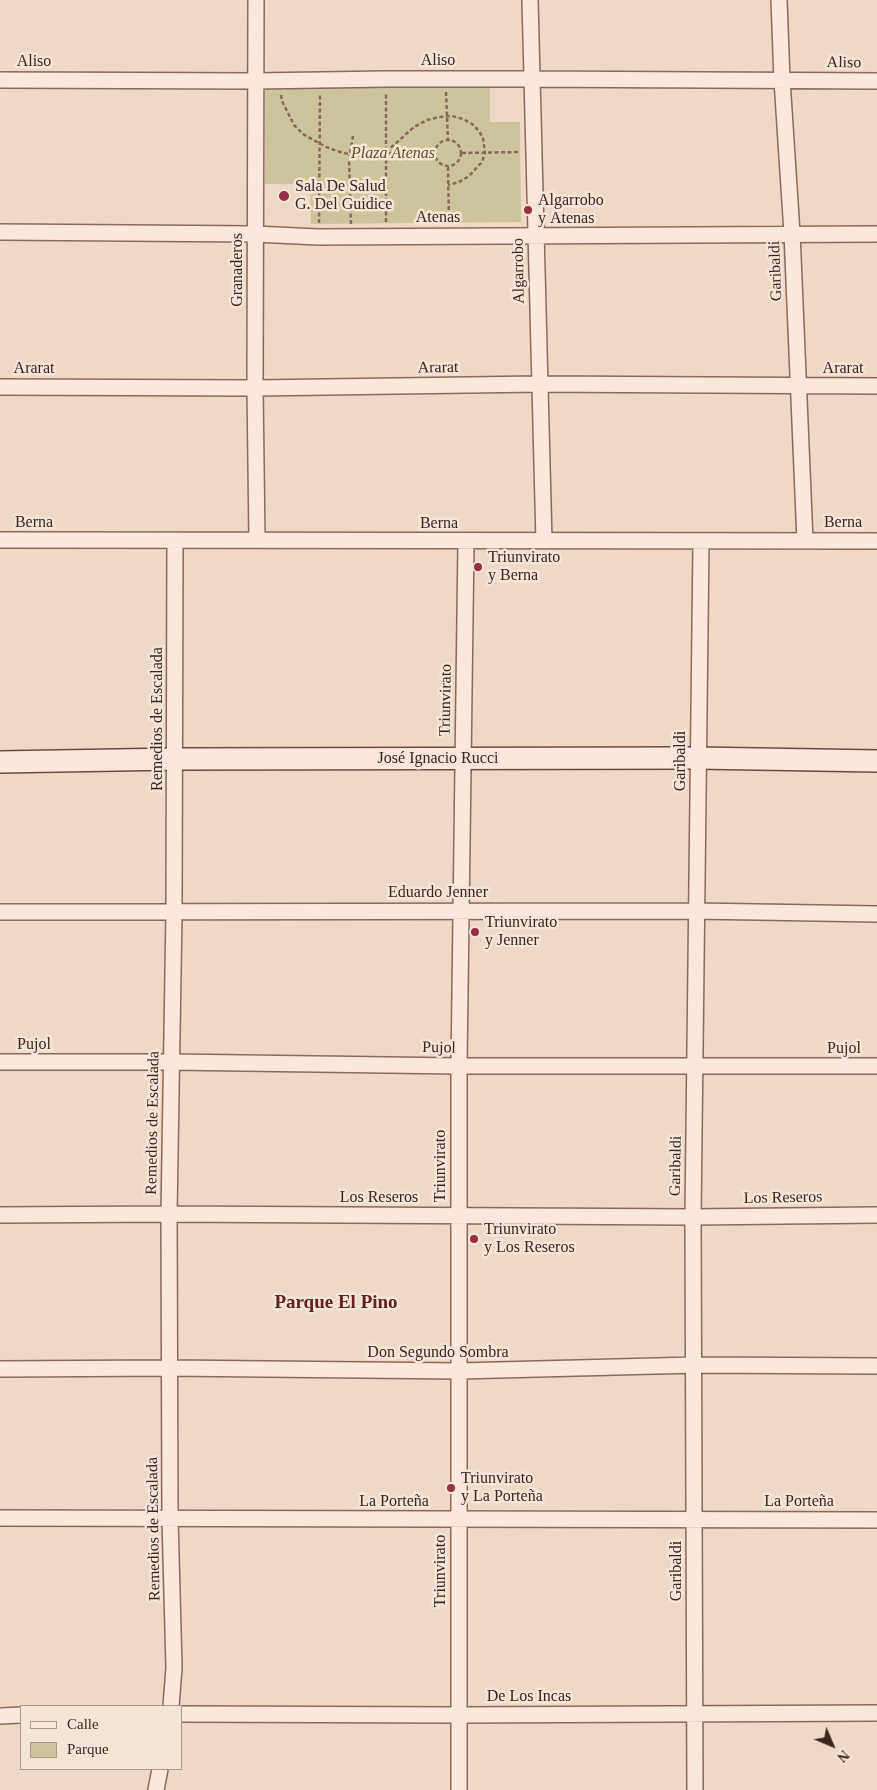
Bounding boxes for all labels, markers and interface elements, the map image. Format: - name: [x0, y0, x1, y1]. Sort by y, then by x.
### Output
- street label: Aliso: [421, 51, 455, 71]
- street label: Aliso: [17, 52, 51, 72]
- street label: Aliso: [826, 53, 862, 73]
- park label: Plaza Atenas: [351, 144, 435, 164]
- place label: Sala De Salud G. Del Guidice: [295, 177, 392, 215]
- marker: Sala De Salud G. Del Guidice: [277, 189, 291, 203]
- place label: Algarrobo y Atenas: [538, 191, 604, 229]
- marker: Algarrobo y Atenas: [522, 204, 534, 216]
- street label: Atenas: [416, 208, 460, 228]
- street label: Granaderos: [228, 233, 248, 307]
- street label: Algarrobo: [509, 238, 529, 304]
- street label: Garibaldi: [765, 240, 787, 302]
- street label: Ararat: [417, 358, 459, 378]
- street label: Ararat: [14, 359, 54, 379]
- street label: Ararat: [823, 359, 863, 379]
- street label: Berna: [15, 513, 53, 533]
- street label: Berna: [824, 513, 862, 533]
- street label: Berna: [420, 514, 458, 534]
- place label: Triunvirato y Berna: [488, 548, 560, 586]
- marker: Triunvirato y Berna: [472, 561, 484, 573]
- street label: Remedios de Escalada: [148, 647, 168, 791]
- street label: Triunvirato: [436, 664, 456, 736]
- street label: Garibaldi: [671, 731, 691, 791]
- street label: José Ignacio Rucci: [378, 749, 498, 769]
- street label: Eduardo Jenner: [388, 883, 488, 903]
- place label: Triunvirato y Jenner: [485, 913, 557, 951]
- marker: Triunvirato y Jenner: [469, 926, 481, 938]
- street label: Pujol: [17, 1035, 51, 1055]
- street label: Pujol: [422, 1038, 456, 1058]
- street label: Pujol: [827, 1039, 861, 1059]
- street label: Remedios de Escalada: [142, 1051, 164, 1195]
- street label: Triunvirato: [431, 1130, 451, 1202]
- street label: Garibaldi: [666, 1136, 686, 1196]
- street label: Los Reseros: [340, 1188, 418, 1208]
- street label: Los Reseros: [744, 1188, 822, 1208]
- place label: Triunvirato y Los Reseros: [484, 1220, 575, 1258]
- marker: Triunvirato y Los Reseros: [468, 1233, 480, 1245]
- district label: Parque El Pino: [274, 1292, 398, 1314]
- street label: Don Segundo Sombra: [367, 1343, 509, 1363]
- street label: Remedios de Escalada: [143, 1457, 165, 1601]
- place label: Triunvirato y La Porteña: [461, 1469, 543, 1507]
- marker: Triunvirato y La Porteña: [445, 1482, 457, 1494]
- street label: La Porteña: [359, 1492, 429, 1512]
- street label: La Porteña: [764, 1492, 834, 1512]
- street label: Triunvirato: [431, 1535, 451, 1607]
- street label: Garibaldi: [667, 1541, 687, 1601]
- street label: De Los Incas: [487, 1687, 571, 1707]
- legend: [20, 1705, 182, 1770]
- text: Calle: [67, 1716, 99, 1732]
- north arrow: [807, 1720, 857, 1770]
- text: Parque: [67, 1741, 109, 1757]
- text: N: [834, 1747, 852, 1765]

